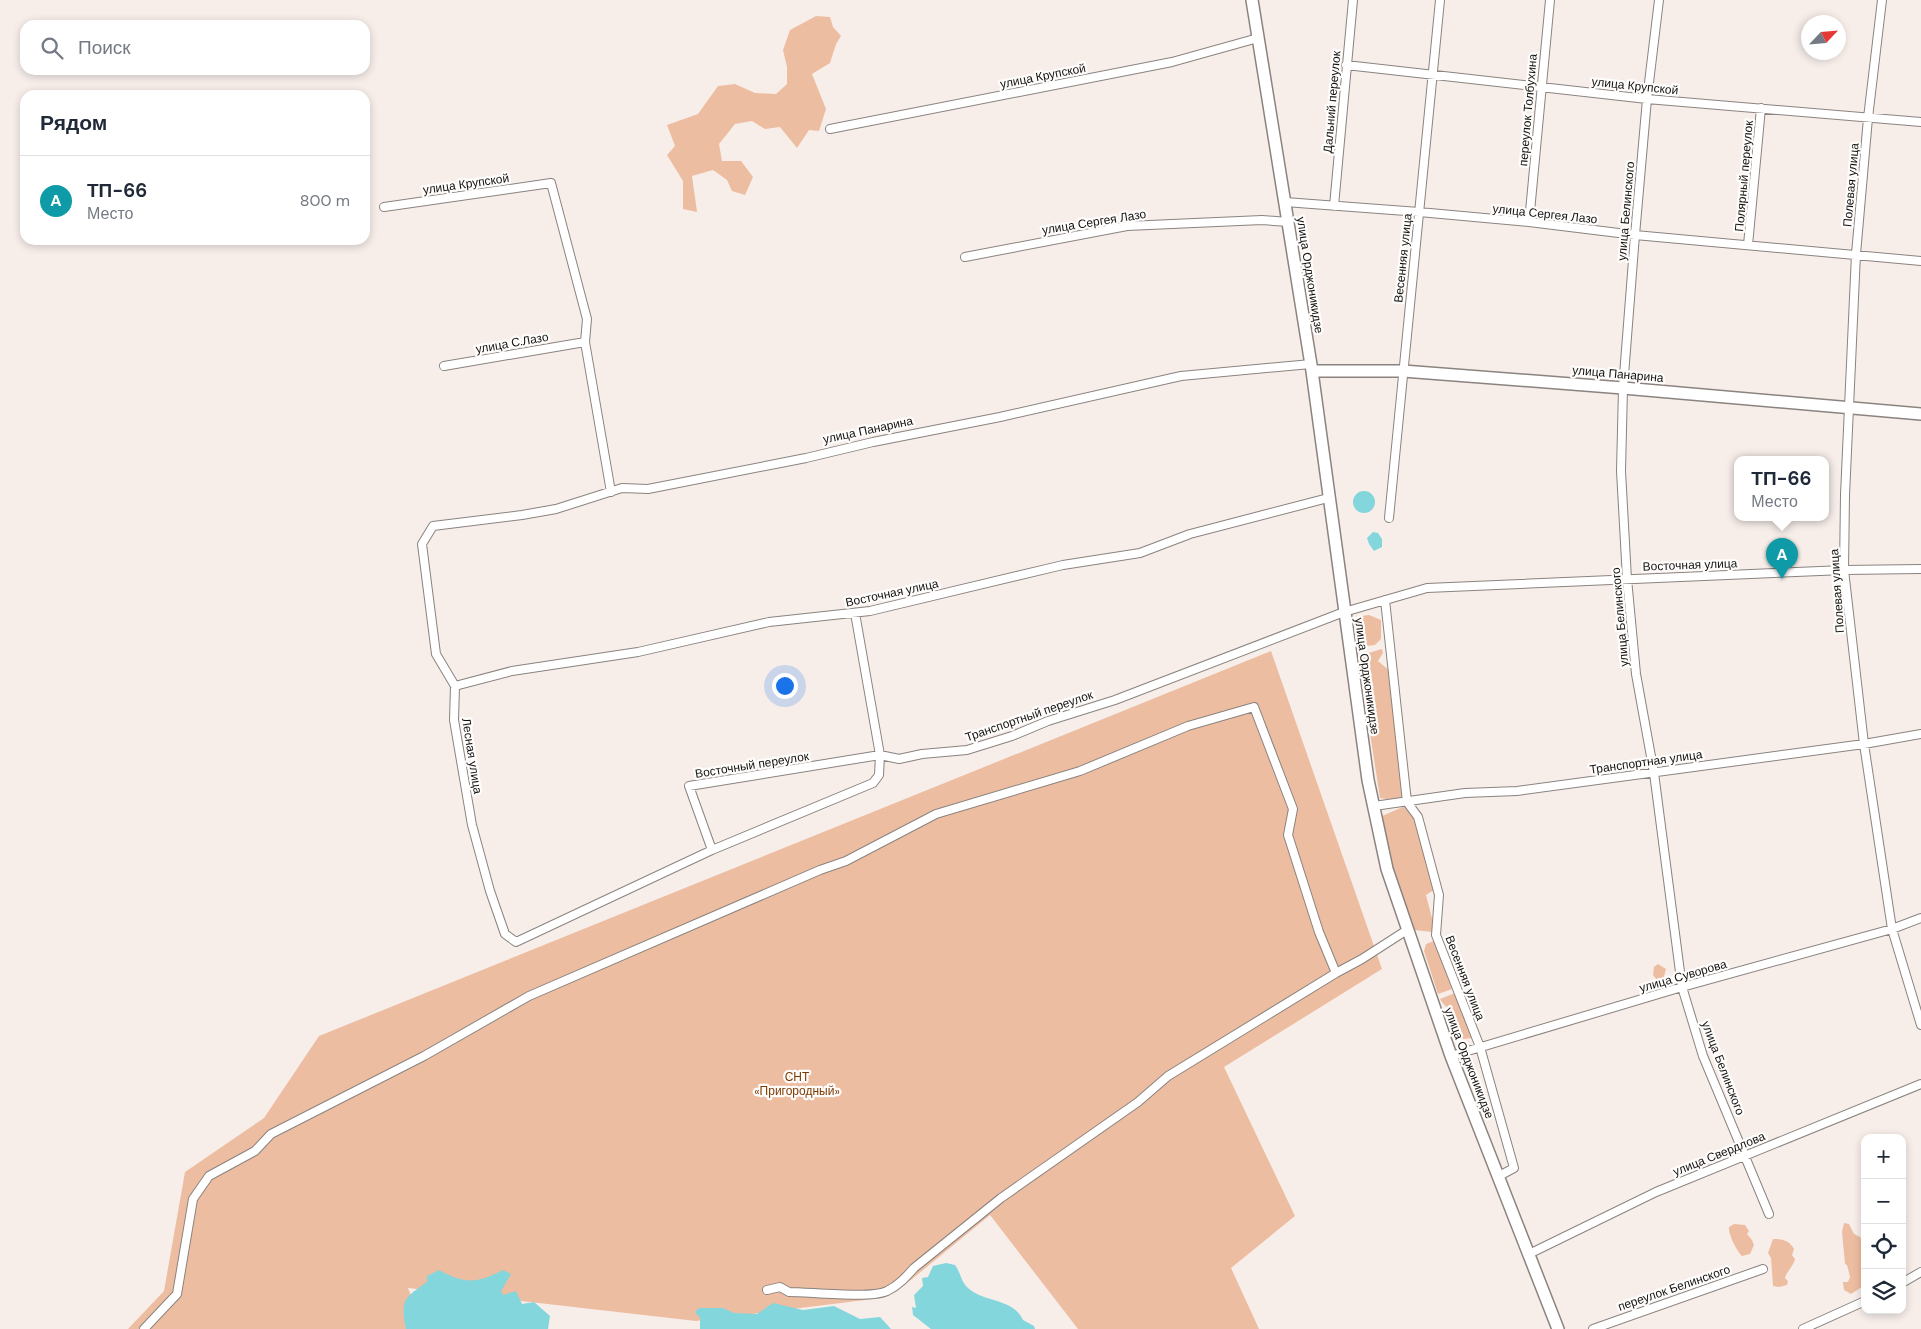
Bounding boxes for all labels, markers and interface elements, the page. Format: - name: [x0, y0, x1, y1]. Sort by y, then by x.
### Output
- north arrow: [1801, 15, 1846, 60]
- search box: [20, 20, 370, 75]
- icon: search: [38, 34, 66, 62]
- text: Поиск: [78, 35, 131, 60]
- street label: Дальний переулок: [1320, 50, 1344, 154]
- street label: переулок Толбухина: [1515, 53, 1541, 167]
- street label: улица Крупской: [999, 60, 1087, 92]
- street label: улица Крупской: [1591, 73, 1679, 99]
- text: Рядом: [40, 109, 107, 137]
- street label: Полярный переулок: [1731, 119, 1757, 232]
- street label: Полевая улица: [1839, 142, 1863, 228]
- street label: улица Белинского: [1614, 160, 1638, 261]
- street label: улица Крупской: [422, 170, 510, 198]
- text: ТП-66: [87, 178, 147, 203]
- text: A: [50, 190, 62, 211]
- text: 800 m: [300, 190, 350, 211]
- street label: улица Сергея Лазо: [1492, 201, 1598, 227]
- text: Место: [87, 203, 133, 224]
- street label: улица Сергея Лазо: [1041, 206, 1147, 238]
- street label: Весенняя улица: [1390, 212, 1416, 303]
- street label: улица Орджоникидзе: [1293, 215, 1327, 335]
- street label: улица С.Лазо: [474, 329, 550, 357]
- street label: улица Панарина: [1572, 362, 1665, 386]
- street label: улица Панарина: [822, 413, 915, 447]
- popup: [1734, 456, 1829, 521]
- text: ТП-66: [1751, 466, 1812, 491]
- text: Место: [1751, 491, 1798, 512]
- pin: A: [1766, 538, 1798, 579]
- street label: Полевая улица: [1826, 548, 1848, 634]
- street label: Восточная улица: [1642, 555, 1738, 575]
- street label: улица Белинского: [1608, 566, 1632, 667]
- street label: Восточная улица: [844, 575, 940, 611]
- street label: улица Орджоникидзе: [1351, 616, 1383, 736]
- your location: [772, 673, 798, 699]
- street label: Транспортный переулок: [963, 686, 1096, 745]
- street label: Лесная улица: [458, 717, 486, 795]
- street label: Транспортная улица: [1589, 746, 1704, 778]
- street label: Восточный переулок: [694, 748, 811, 782]
- street label: Весенняя улица: [1441, 933, 1489, 1023]
- street label: улица Суворова: [1638, 956, 1729, 996]
- street label: улица Орджоникидзе: [1440, 1005, 1498, 1121]
- street label: улица Белинского: [1698, 1019, 1748, 1118]
- park label: СНТ «Пригородный»: [754, 1069, 840, 1099]
- street label: улица Свердлова: [1671, 1128, 1768, 1180]
- map controls: [1861, 1134, 1906, 1314]
- button: +: [1861, 1134, 1906, 1179]
- button: −: [1861, 1179, 1906, 1224]
- button: locate: [1861, 1224, 1906, 1269]
- street label: переулок Белинского: [1616, 1261, 1733, 1315]
- button: layers: [1861, 1269, 1906, 1314]

